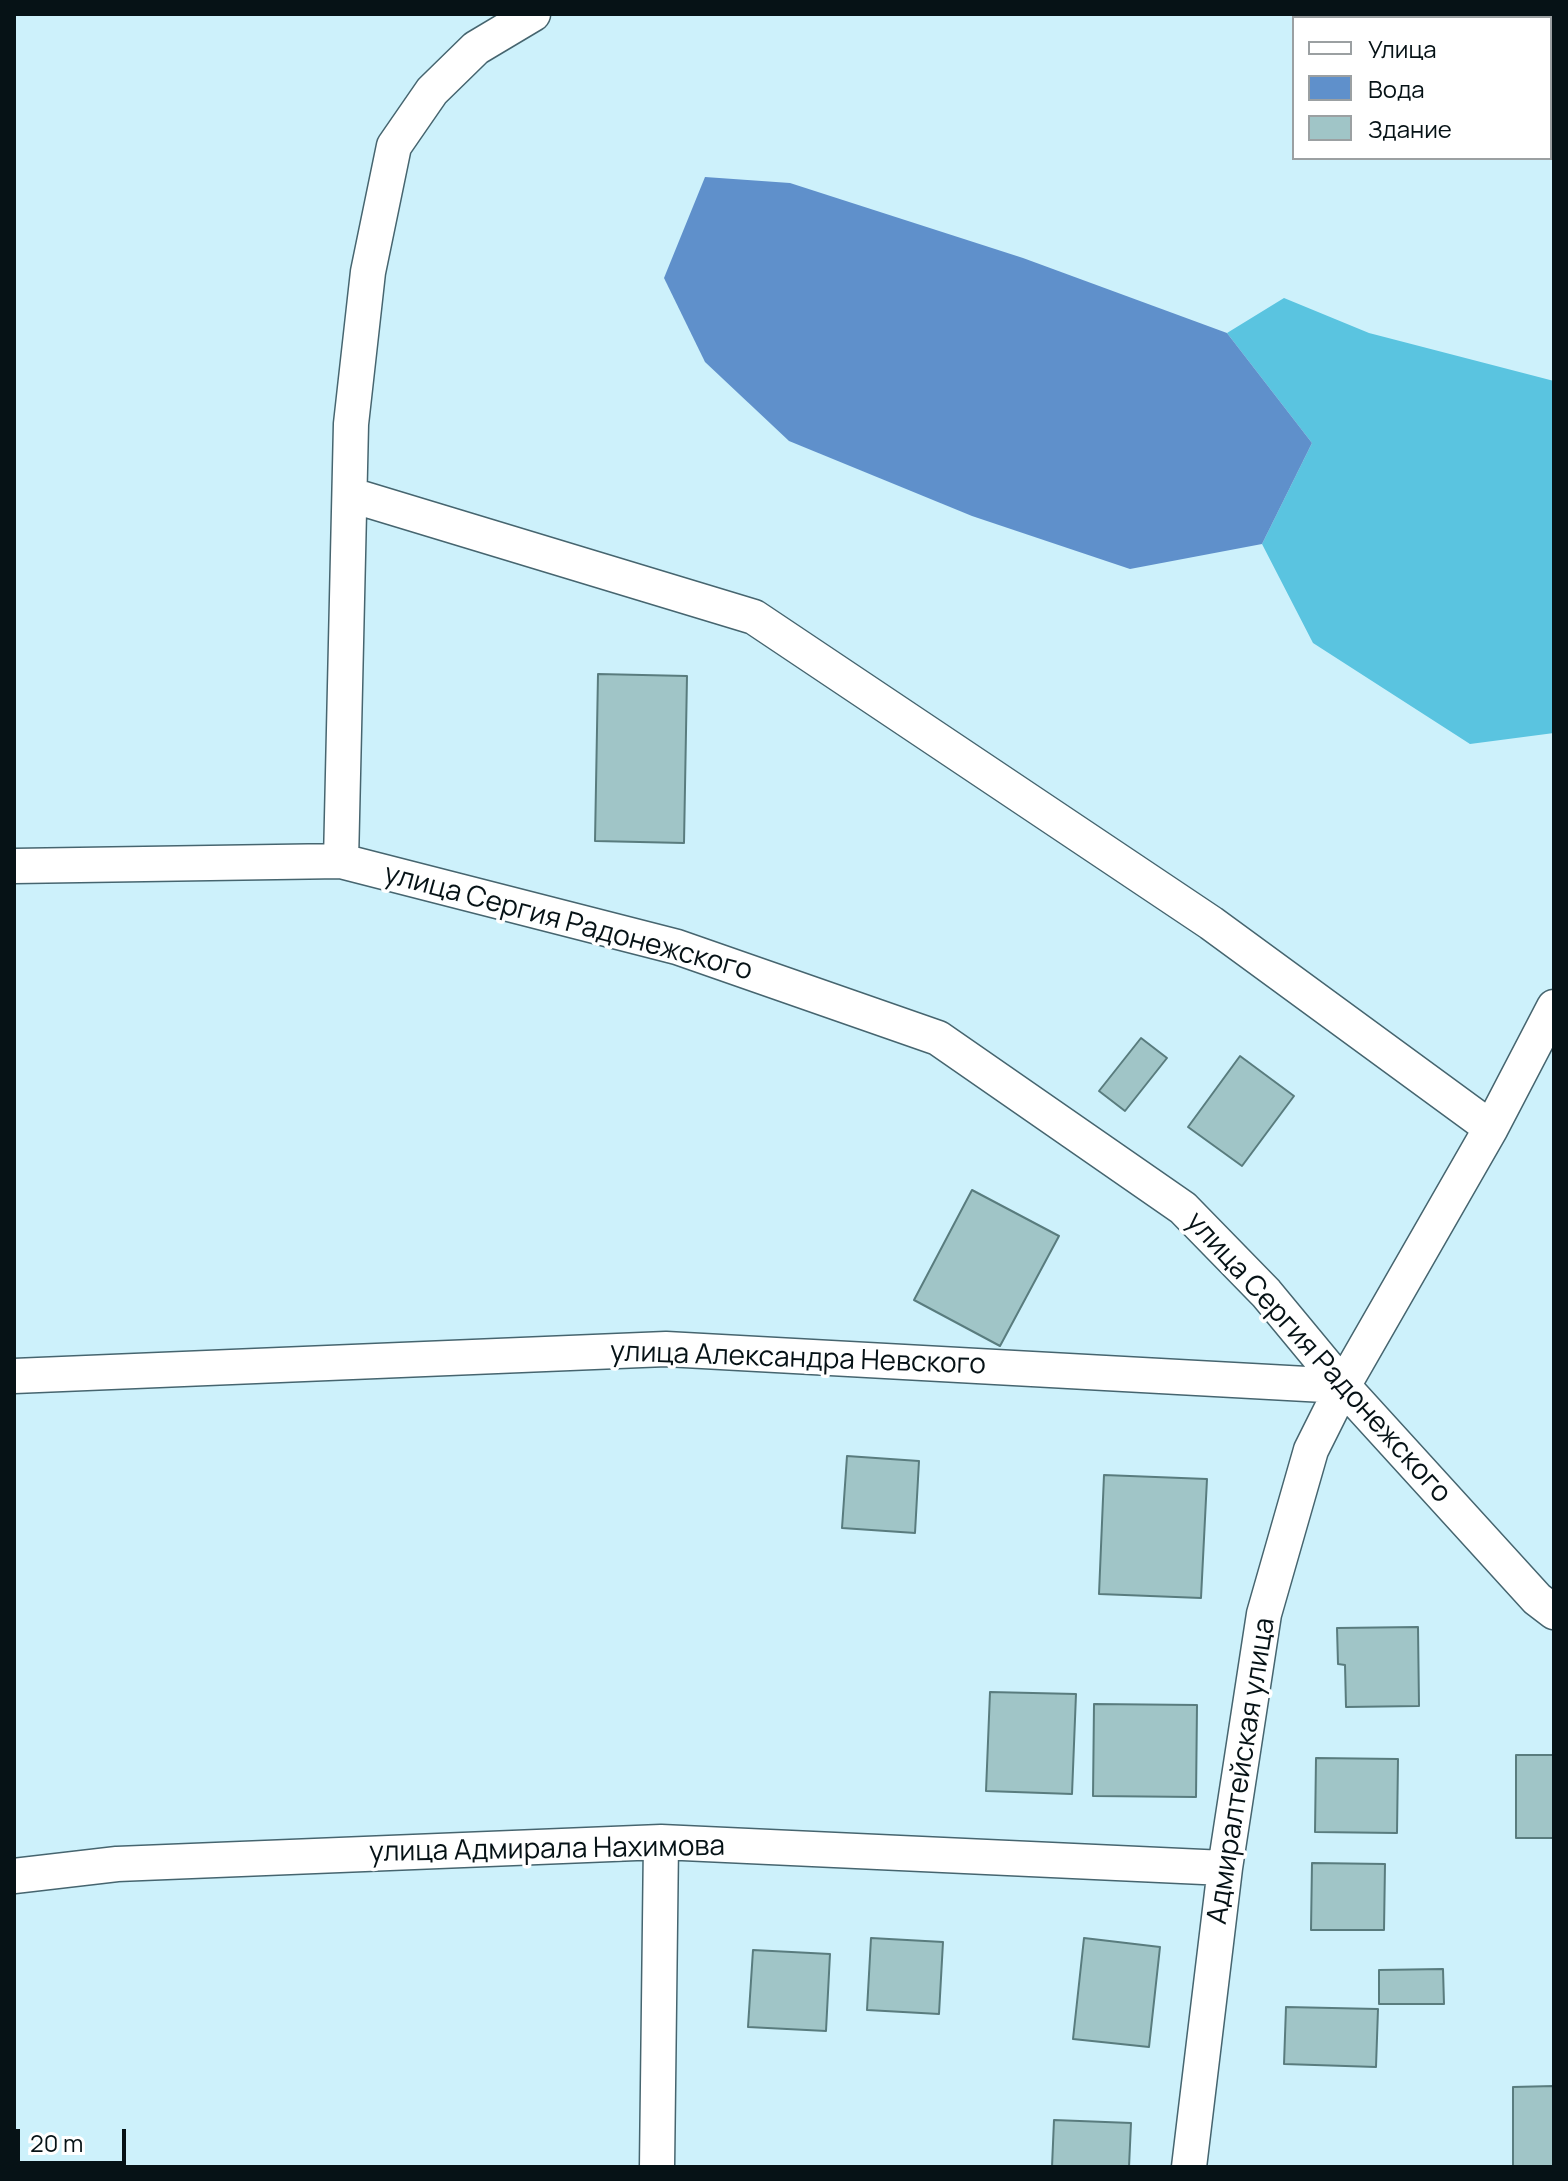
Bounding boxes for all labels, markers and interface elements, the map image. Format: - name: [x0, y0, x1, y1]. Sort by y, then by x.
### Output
- legend: [1292, 16, 1552, 160]
- text: Улица: [1368, 32, 1437, 65]
- text: Вода: [1368, 72, 1425, 105]
- text: Здание: [1368, 112, 1452, 145]
- street label: улица Сергия Радонежского: [380, 858, 756, 988]
- street label: улица Сергия Радонежского: [1178, 1206, 1458, 1510]
- street label: улица Александра Невского: [610, 1336, 986, 1382]
- street label: Адмиралтейская улица: [1201, 1615, 1283, 1927]
- street label: улица Адмирала Нахимова: [369, 1830, 725, 1870]
- scale bar: [20, 2113, 130, 2163]
- text: 20 m: [30, 2126, 83, 2159]

